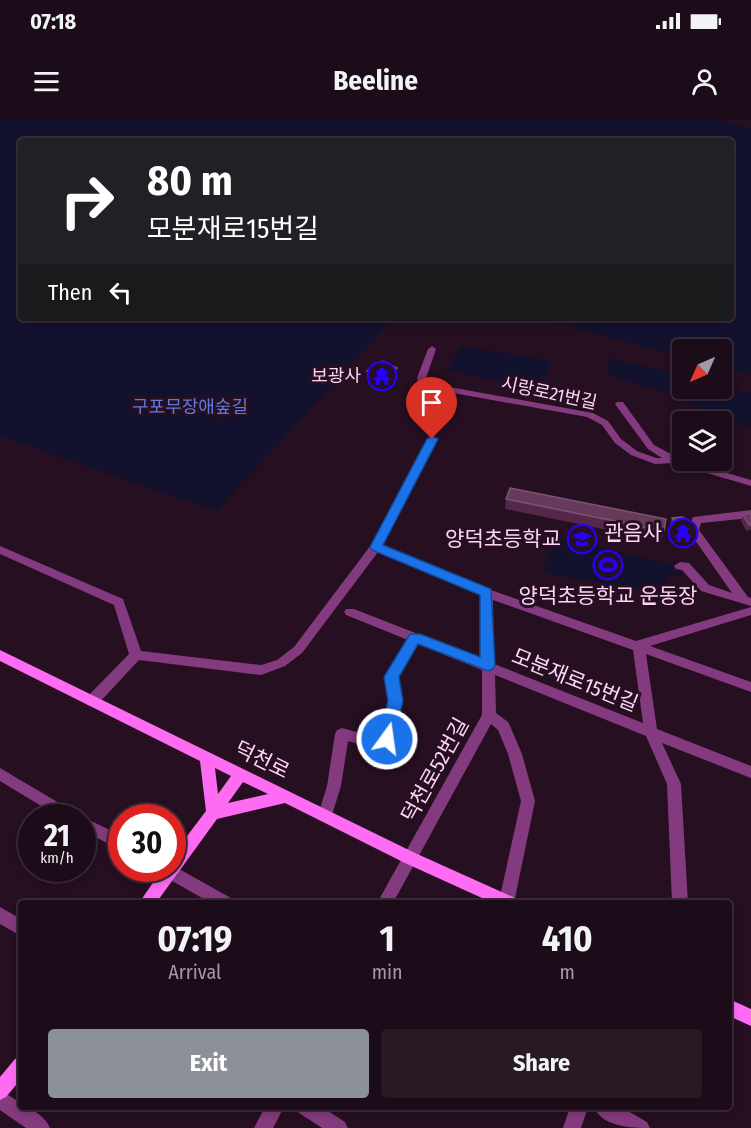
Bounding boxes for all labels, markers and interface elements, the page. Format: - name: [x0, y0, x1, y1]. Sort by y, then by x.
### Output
- text: 07:18: [30, 8, 76, 35]
- icon: menu: [30, 65, 63, 98]
- text: Beeline: [333, 65, 418, 97]
- icon: person: [688, 65, 721, 98]
- text: 80 m: [147, 156, 233, 206]
- icon: right: [48, 162, 126, 240]
- text: 모분재로15번길: [147, 213, 319, 245]
- icon: left: [104, 276, 137, 309]
- text: Then: [48, 279, 92, 306]
- north arrow: [672, 339, 732, 399]
- map controls: [672, 339, 732, 471]
- temple icon: 보광사: [366, 360, 398, 392]
- place label: 보광사: [311, 365, 361, 387]
- street label: 시랑로21번길: [499, 372, 599, 414]
- pin: [406, 377, 457, 439]
- icon: arrive: [415, 386, 448, 419]
- park label: 구포무장애숲길: [132, 396, 248, 418]
- button: layers: [672, 411, 732, 471]
- temple icon: 관음사: [667, 517, 699, 549]
- place label: 관음사: [604, 520, 662, 546]
- school or university icon: 양덕초등학교: [566, 523, 598, 555]
- place label: 양덕초등학교: [445, 526, 561, 552]
- sports icon: 양덕초등학교 운동장: [592, 549, 624, 581]
- place label: 양덕초등학교 운동장: [519, 583, 697, 609]
- street label: 모분재로15번길: [508, 643, 642, 717]
- position arrow: [355, 707, 419, 771]
- street label: 덕천로52번길: [396, 713, 474, 827]
- street label: 덕천로: [230, 736, 294, 784]
- speed limit sign: 30: [108, 804, 186, 882]
- text: 21: [44, 818, 70, 854]
- text: km/h: [40, 849, 74, 867]
- text: 07:19: [157, 917, 232, 961]
- text: 1: [379, 917, 395, 961]
- text: 410: [542, 917, 593, 961]
- text: Arrival: [168, 960, 221, 984]
- text: min: [372, 960, 403, 984]
- text: m: [560, 960, 575, 984]
- button: Exit: [48, 1029, 369, 1098]
- button: Share: [381, 1029, 702, 1098]

